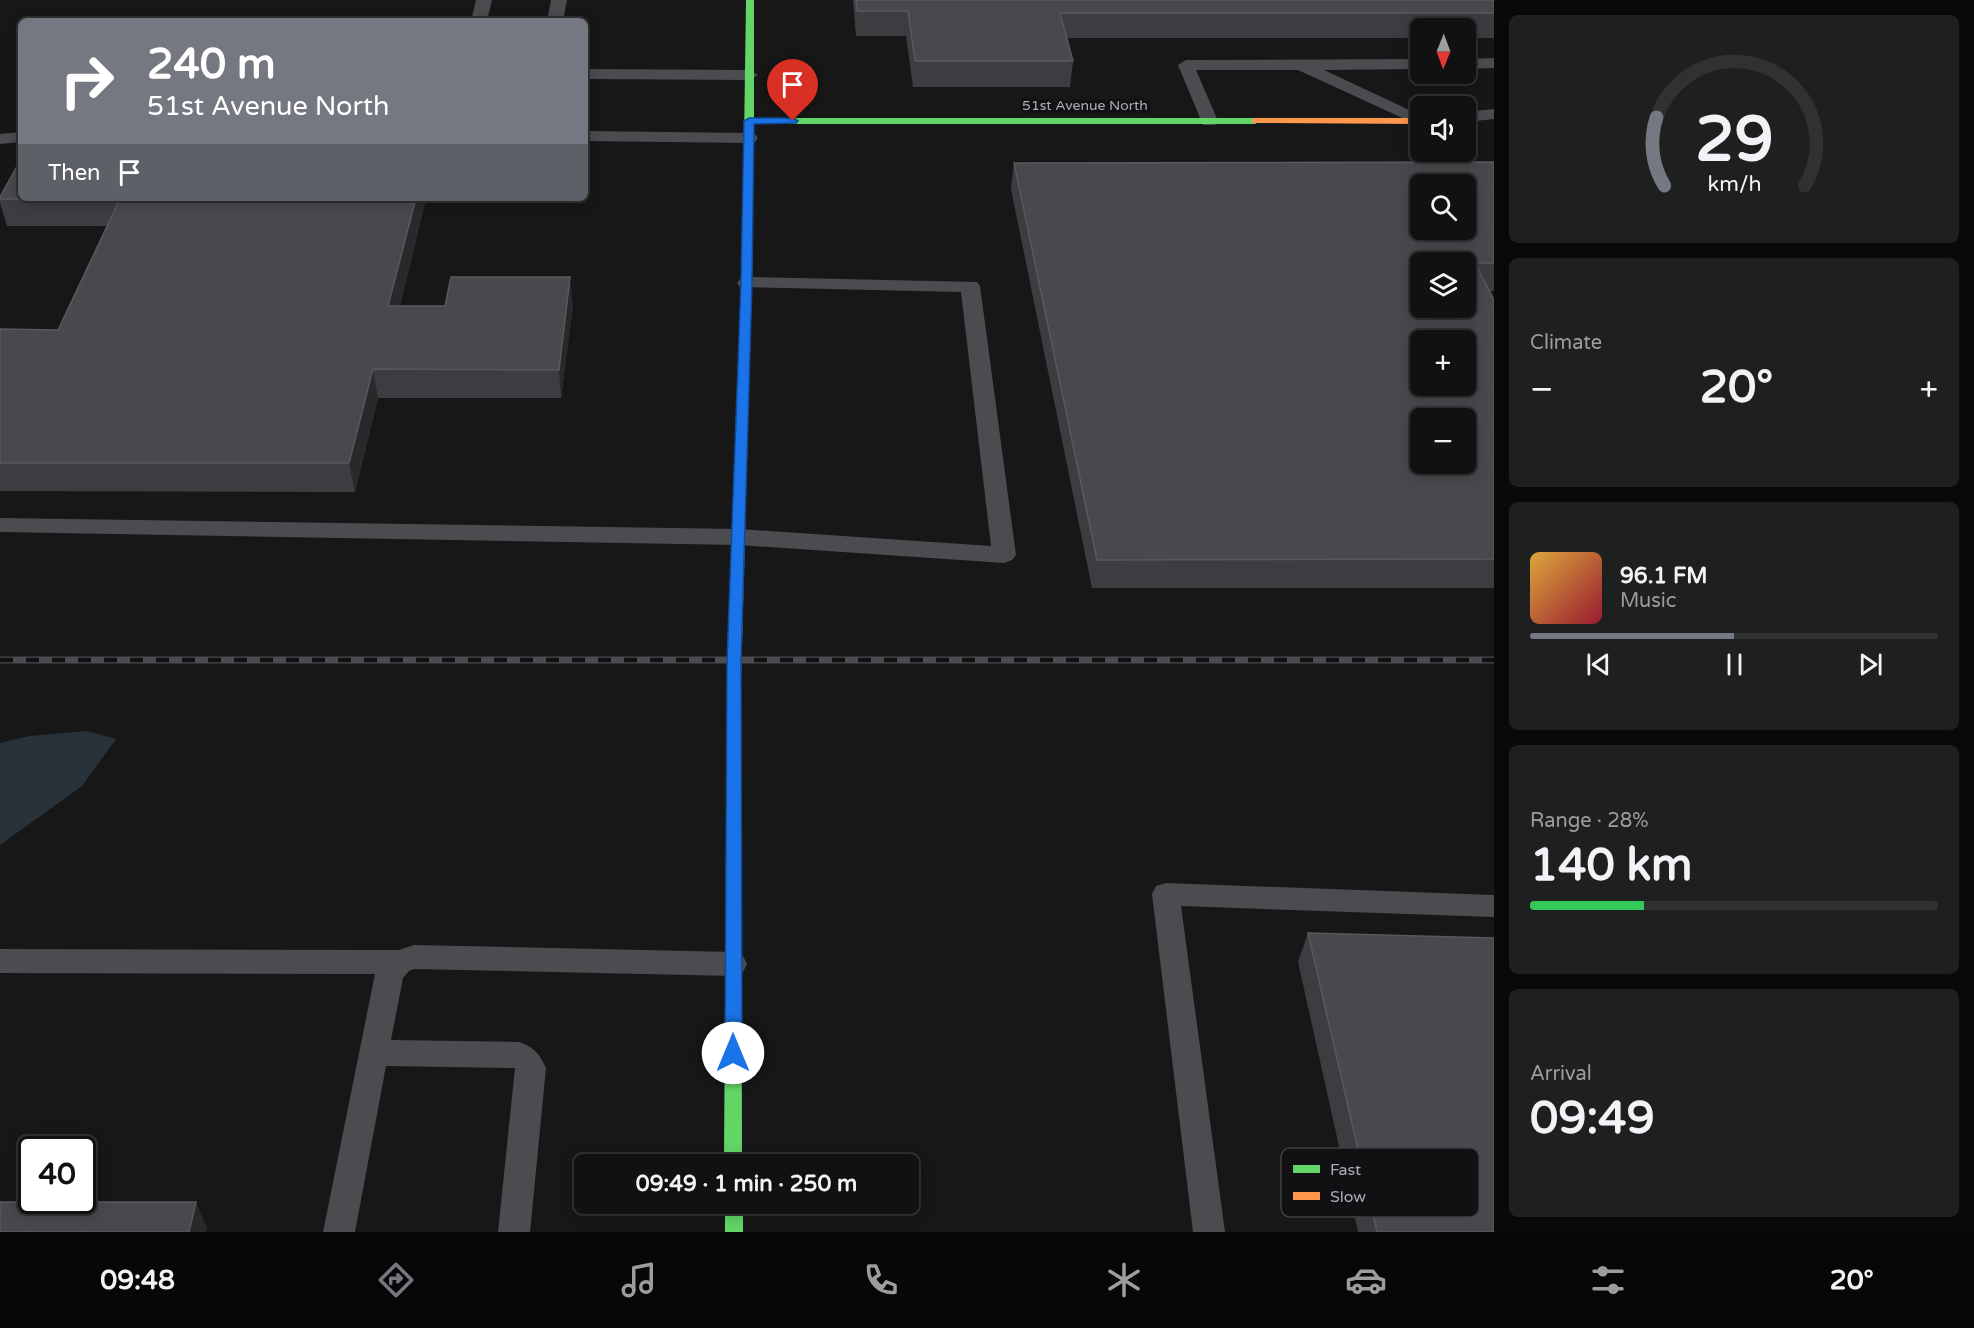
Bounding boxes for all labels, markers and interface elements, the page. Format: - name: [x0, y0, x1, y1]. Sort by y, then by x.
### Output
- north arrow: [1410, 18, 1476, 84]
- map controls: [1410, 18, 1476, 474]
- text: 240 m: [147, 39, 276, 90]
- icon: right: [48, 42, 126, 120]
- pin: [767, 59, 818, 121]
- icon: arrive: [776, 68, 809, 101]
- text: 51st Avenue North: [147, 90, 390, 123]
- button: sound: [1410, 96, 1476, 162]
- street label: 51st Avenue North: [1022, 97, 1148, 114]
- text: 29: [1695, 103, 1773, 178]
- icon: arrive: [113, 156, 146, 189]
- text: Then: [48, 160, 101, 186]
- text: km/h: [1707, 172, 1761, 198]
- button: search: [1410, 174, 1476, 240]
- button: layers: [1410, 252, 1476, 318]
- button: +: [1410, 330, 1476, 396]
- text: Climate: [1530, 331, 1602, 355]
- text: 20°: [1700, 361, 1773, 415]
- text: −: [1530, 370, 1554, 409]
- text: +: [1919, 370, 1938, 409]
- button: −: [1410, 408, 1476, 474]
- text: 96.1 FM: [1620, 563, 1708, 589]
- text: Music: [1620, 589, 1676, 613]
- icon: previous: [1582, 648, 1615, 681]
- icon: pause: [1718, 648, 1751, 681]
- icon: next: [1854, 648, 1887, 681]
- text: Range · 28%: [1530, 809, 1649, 833]
- text: 140 km: [1530, 839, 1692, 893]
- position arrow: [701, 1021, 765, 1085]
- text: Arrival: [1530, 1062, 1592, 1086]
- text: 09:49: [1530, 1092, 1655, 1146]
- speed limit sign: 40: [18, 1136, 96, 1214]
- legend: [1281, 1148, 1479, 1217]
- text: Fast: [1330, 1160, 1361, 1180]
- text: 09:49 · 1 min · 250 m: [636, 1171, 857, 1197]
- text: Slow: [1330, 1187, 1366, 1207]
- icon: directions: [375, 1259, 417, 1301]
- icon: music: [618, 1259, 660, 1301]
- icon: phone: [860, 1259, 902, 1301]
- icon: climate: [1103, 1259, 1145, 1301]
- icon: car: [1345, 1259, 1387, 1301]
- icon: filters: [1587, 1259, 1629, 1301]
- text: 09:48: [100, 1264, 175, 1297]
- text: 20°: [1830, 1264, 1874, 1297]

